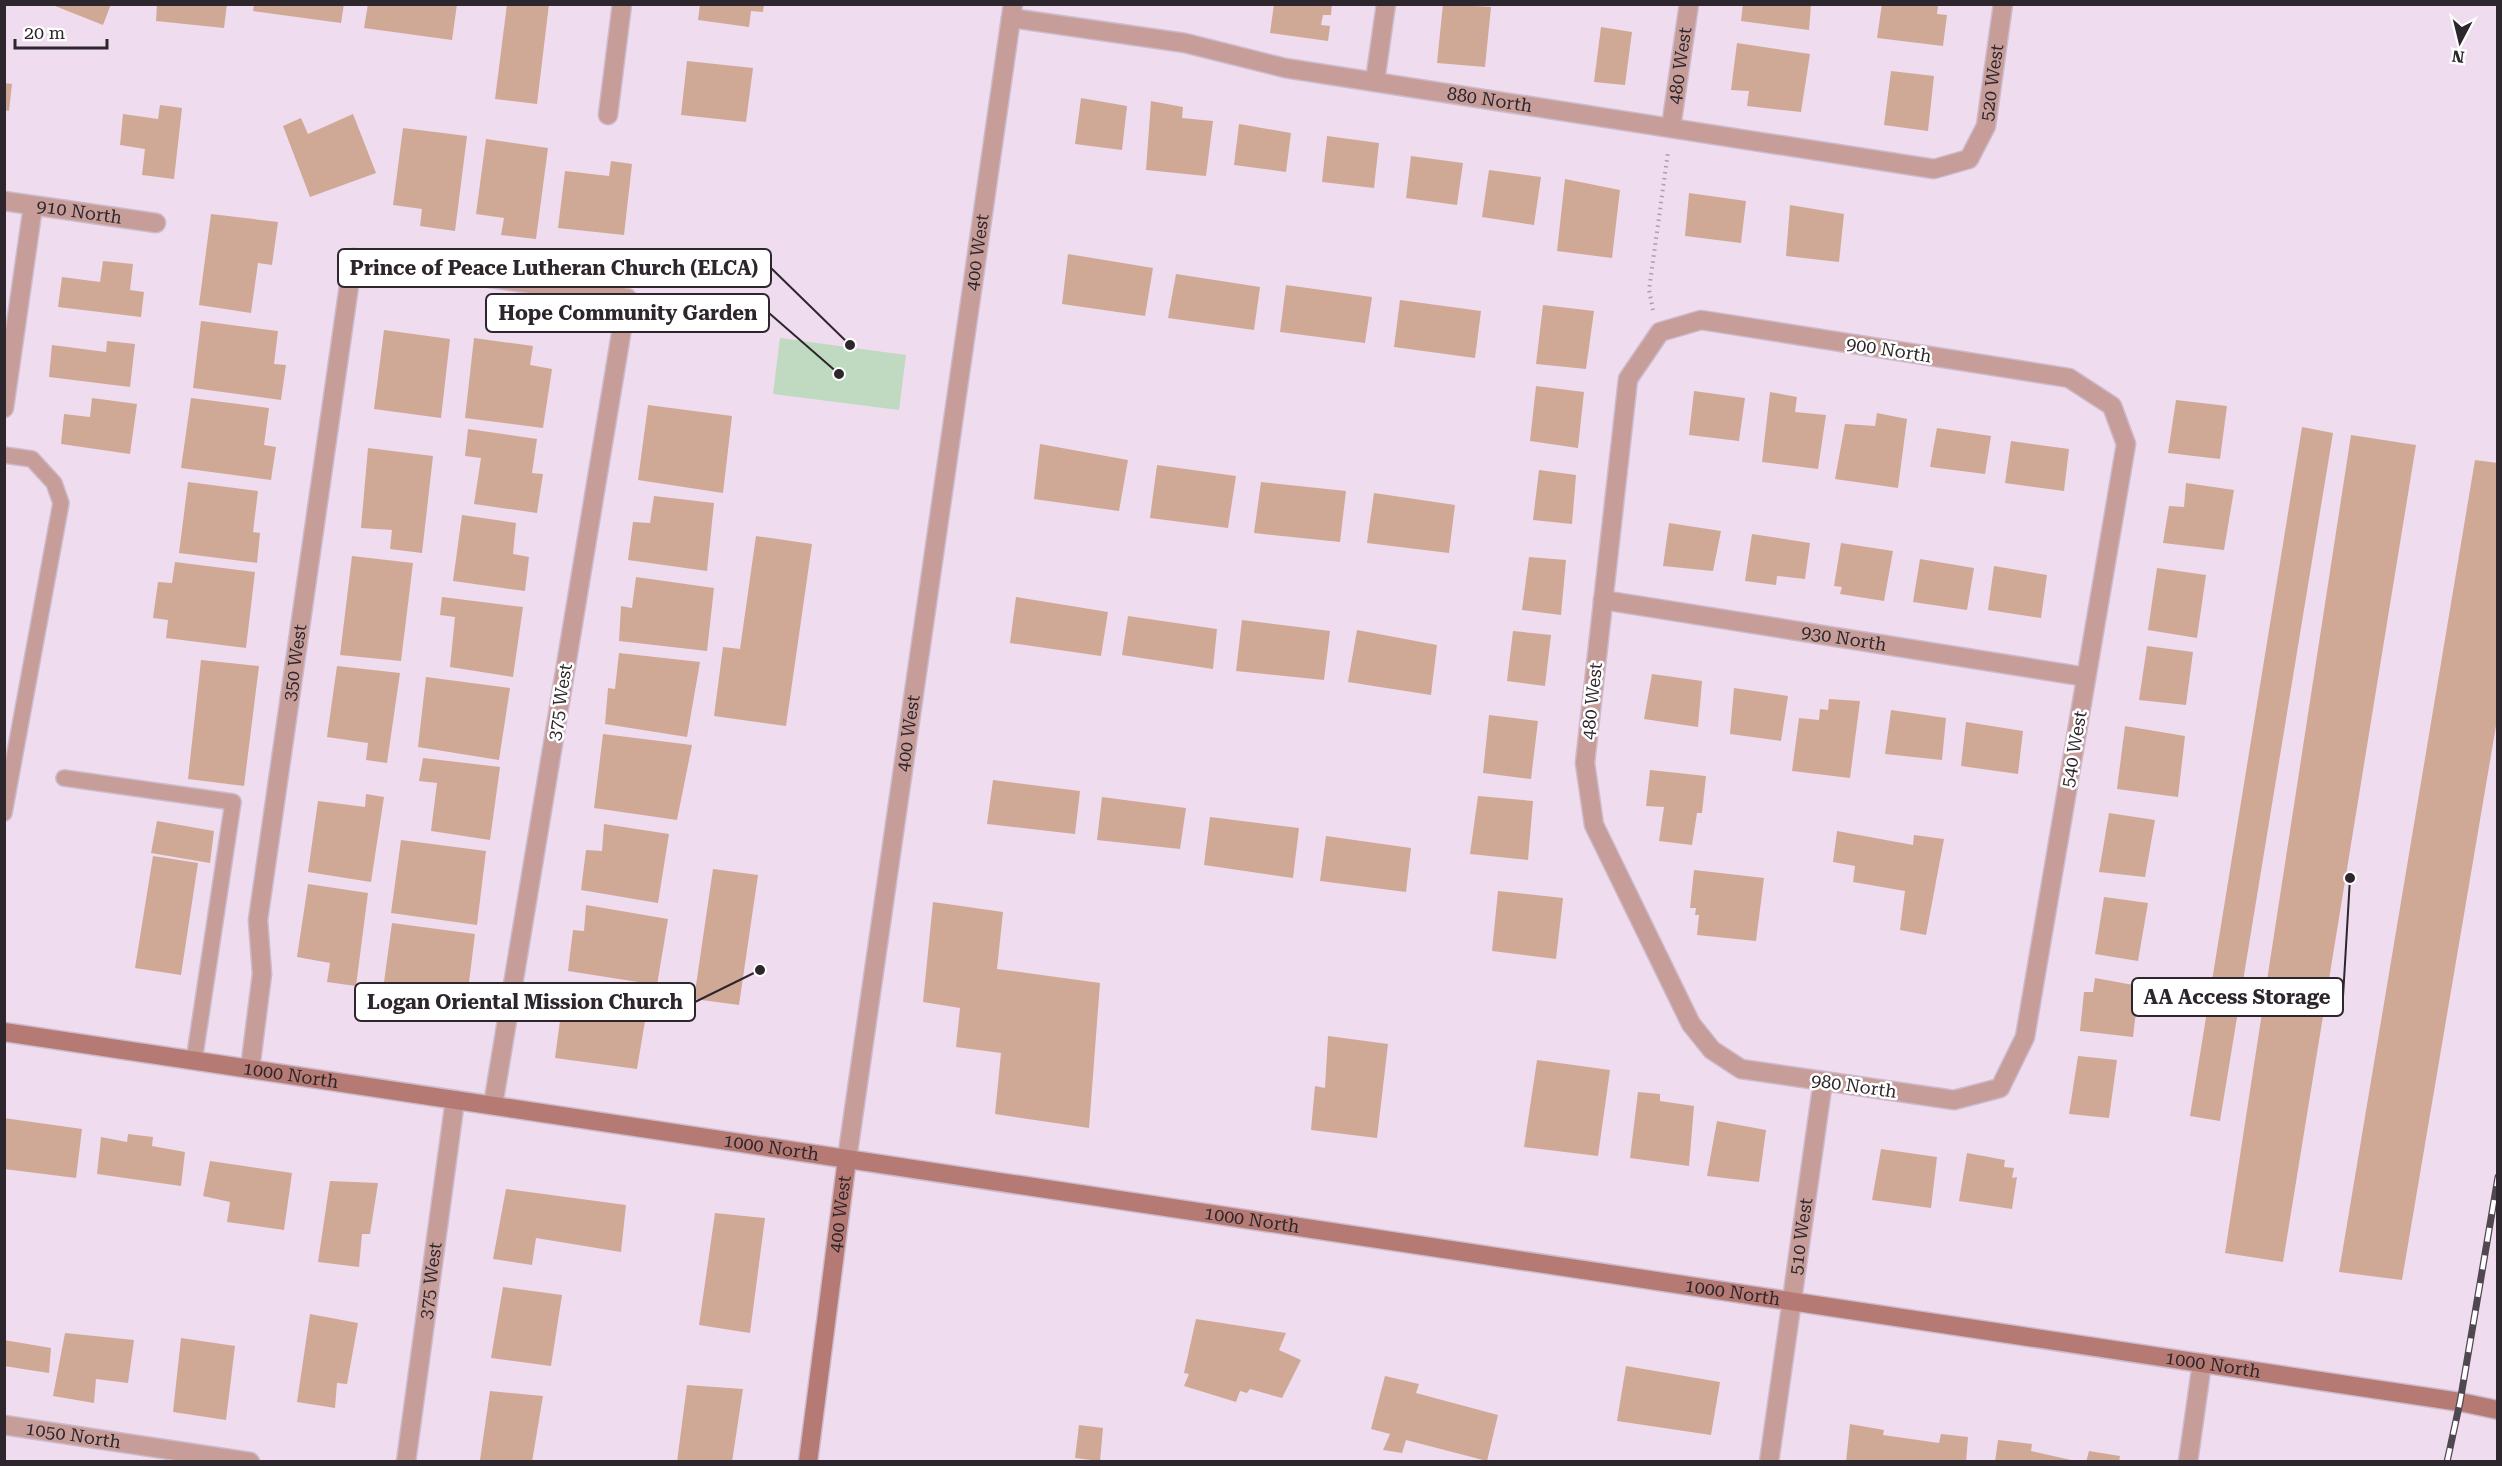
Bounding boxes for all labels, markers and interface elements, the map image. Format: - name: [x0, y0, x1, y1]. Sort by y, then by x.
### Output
- scale bar: [15, 12, 106, 50]
- north arrow: [2430, 12, 2490, 72]
- text: 20 m: [24, 22, 65, 43]
- street label: 480 West: [1663, 25, 1696, 105]
- street label: 520 West: [1976, 42, 2007, 122]
- text: N: [2451, 46, 2466, 67]
- street label: 880 North: [1446, 82, 1534, 116]
- street label: 910 North: [35, 195, 124, 228]
- street label: 400 West: [961, 212, 993, 292]
- callout: Prince of Peace Lutheran Church (ELCA): [338, 249, 771, 287]
- text: Prince of Peace Lutheran Church (ELCA): [350, 256, 758, 280]
- callout: Hope Community Garden: [486, 294, 769, 332]
- text: Hope Community Garden: [499, 301, 758, 325]
- street label: 900 North: [1845, 332, 1934, 367]
- street label: 930 North: [1800, 621, 1889, 655]
- street label: 350 West: [279, 622, 310, 702]
- street label: 480 West: [1577, 661, 1606, 741]
- street label: 375 West: [543, 662, 576, 742]
- street label: 400 West: [892, 693, 924, 773]
- street label: 540 West: [2056, 709, 2091, 789]
- callout: AA Access Storage: [2132, 978, 2343, 1016]
- callout: Logan Oriental Mission Church: [355, 983, 695, 1021]
- text: AA Access Storage: [2144, 985, 2331, 1009]
- text: Logan Oriental Mission Church: [367, 990, 684, 1014]
- street label: 1000 North: [242, 1057, 340, 1092]
- street label: 980 North: [1810, 1069, 1899, 1102]
- street label: 1000 North: [722, 1130, 821, 1165]
- street label: 400 West: [824, 1174, 855, 1254]
- street label: 510 West: [1785, 1196, 1816, 1276]
- street label: 1000 North: [1203, 1202, 1302, 1237]
- street label: 375 West: [414, 1240, 446, 1320]
- street label: 1000 North: [1683, 1274, 1782, 1310]
- street label: 1000 North: [2164, 1347, 2263, 1382]
- street label: 1050 North: [24, 1417, 123, 1453]

